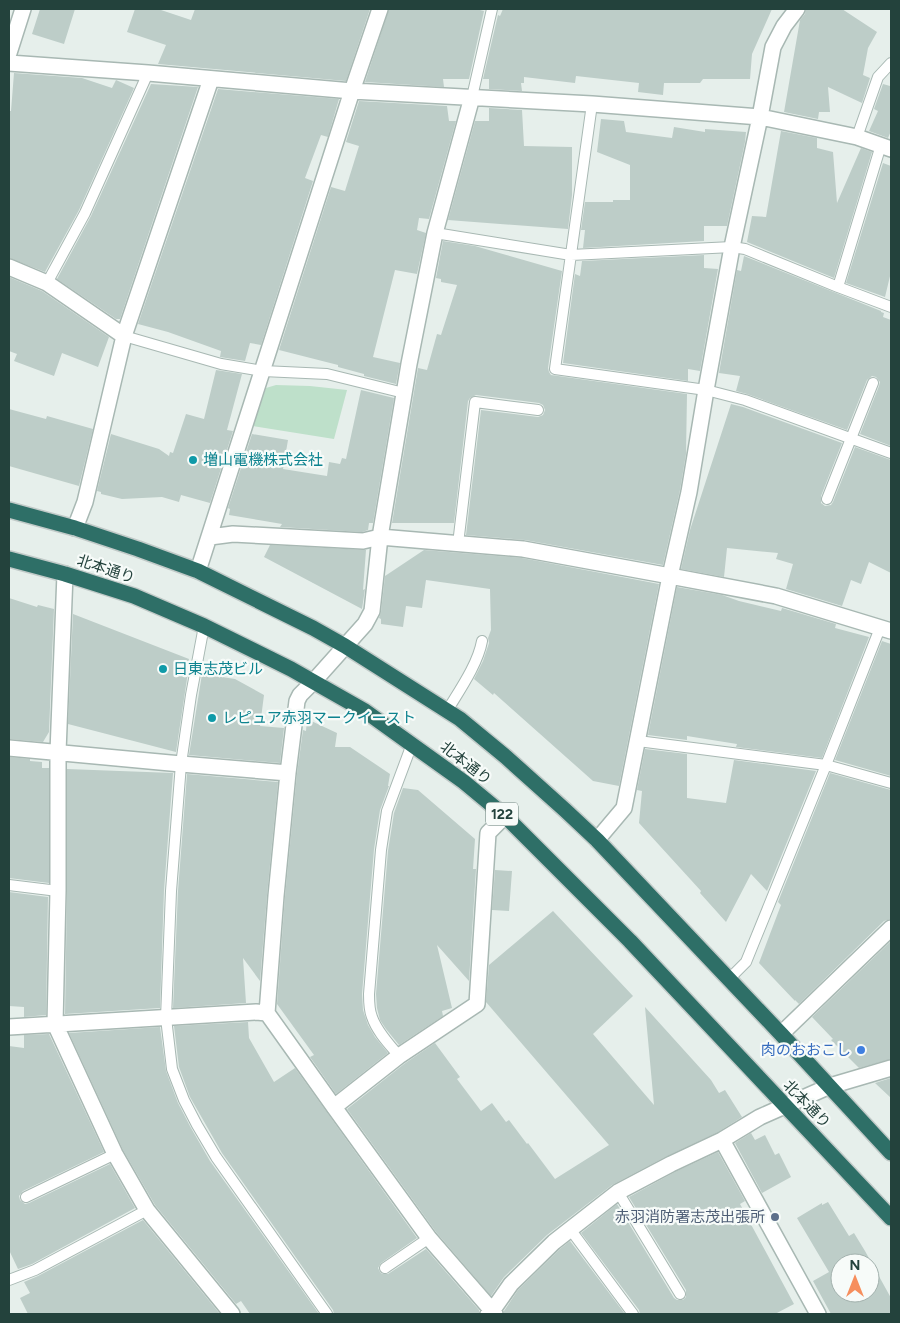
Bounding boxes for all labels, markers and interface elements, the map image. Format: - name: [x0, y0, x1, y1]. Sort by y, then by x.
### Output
- place label: 増山電機株式会社: [203, 451, 323, 469]
- marker: 増山電機株式会社: [187, 454, 199, 466]
- street label: 北本通り: [75, 551, 137, 587]
- place label: 日東志茂ビル: [173, 660, 263, 678]
- marker: 日東志茂ビル: [157, 663, 169, 675]
- place label: レピュア赤羽マークイースト: [222, 709, 416, 727]
- marker: レピュア赤羽マークイースト: [206, 712, 218, 724]
- street label: 北本通り: [437, 737, 495, 789]
- road number: 122: [486, 802, 518, 826]
- place label: 肉のおおこし: [761, 1041, 851, 1059]
- marker: 肉のおおこし: [855, 1044, 867, 1056]
- street label: 北本通り: [780, 1076, 834, 1132]
- place label: 赤羽消防署志茂出張所: [615, 1208, 765, 1226]
- marker: 赤羽消防署志茂出張所: [769, 1211, 781, 1223]
- north arrow: [830, 1253, 880, 1303]
- text: N: [850, 1257, 860, 1274]

